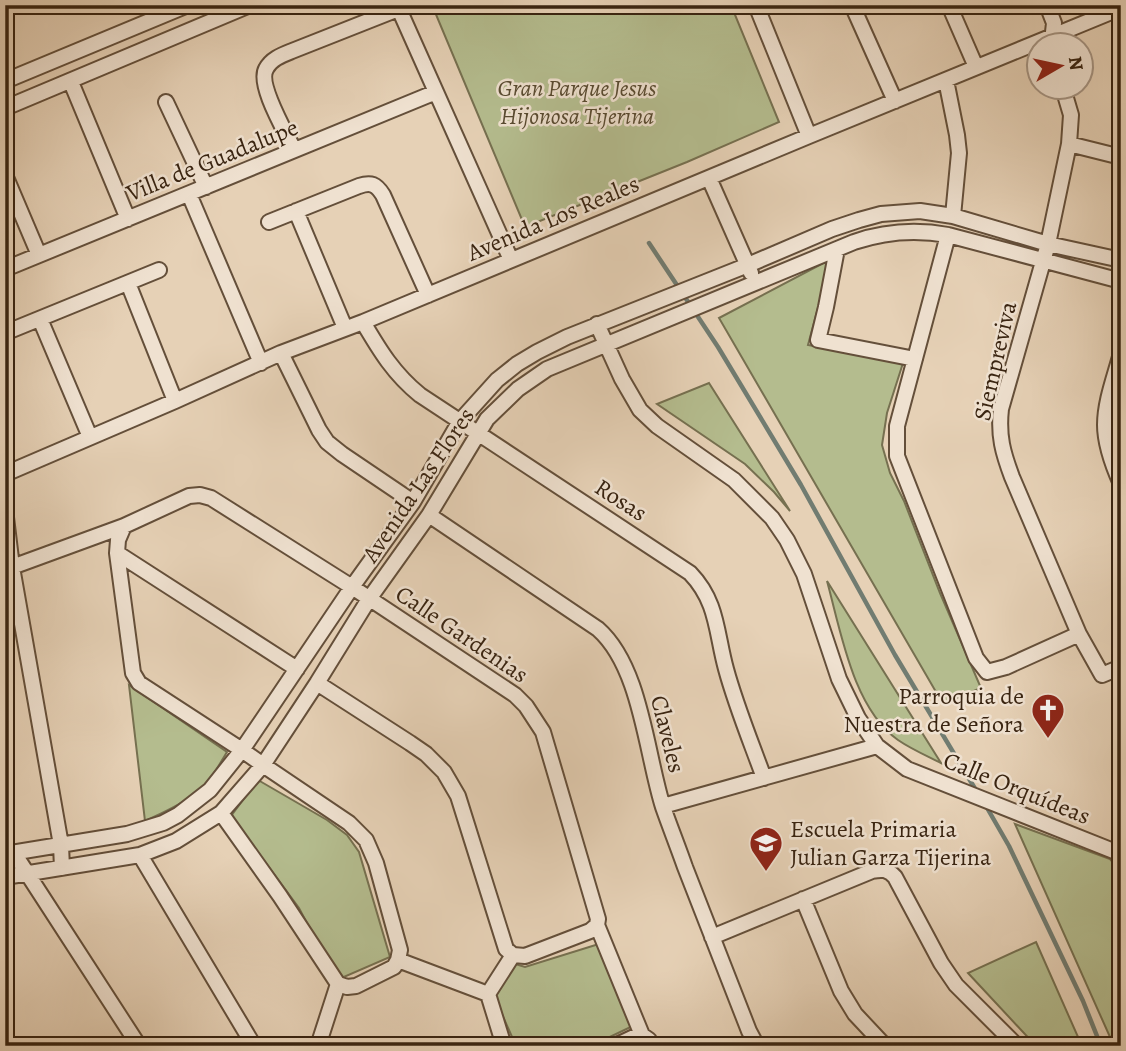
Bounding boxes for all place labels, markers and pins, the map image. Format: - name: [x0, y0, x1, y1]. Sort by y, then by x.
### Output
- place label: Parroquia de Nuestra de Señora: [844, 680, 1025, 740]
- church icon: Parroquia de Nuestra de Señora: [1029, 691, 1067, 740]
- place label: Escuela Primaria Julian Garza Tijerina: [790, 813, 992, 873]
- school or university icon: Escuela Primaria Julian Garza Tijerina: [747, 824, 785, 873]

